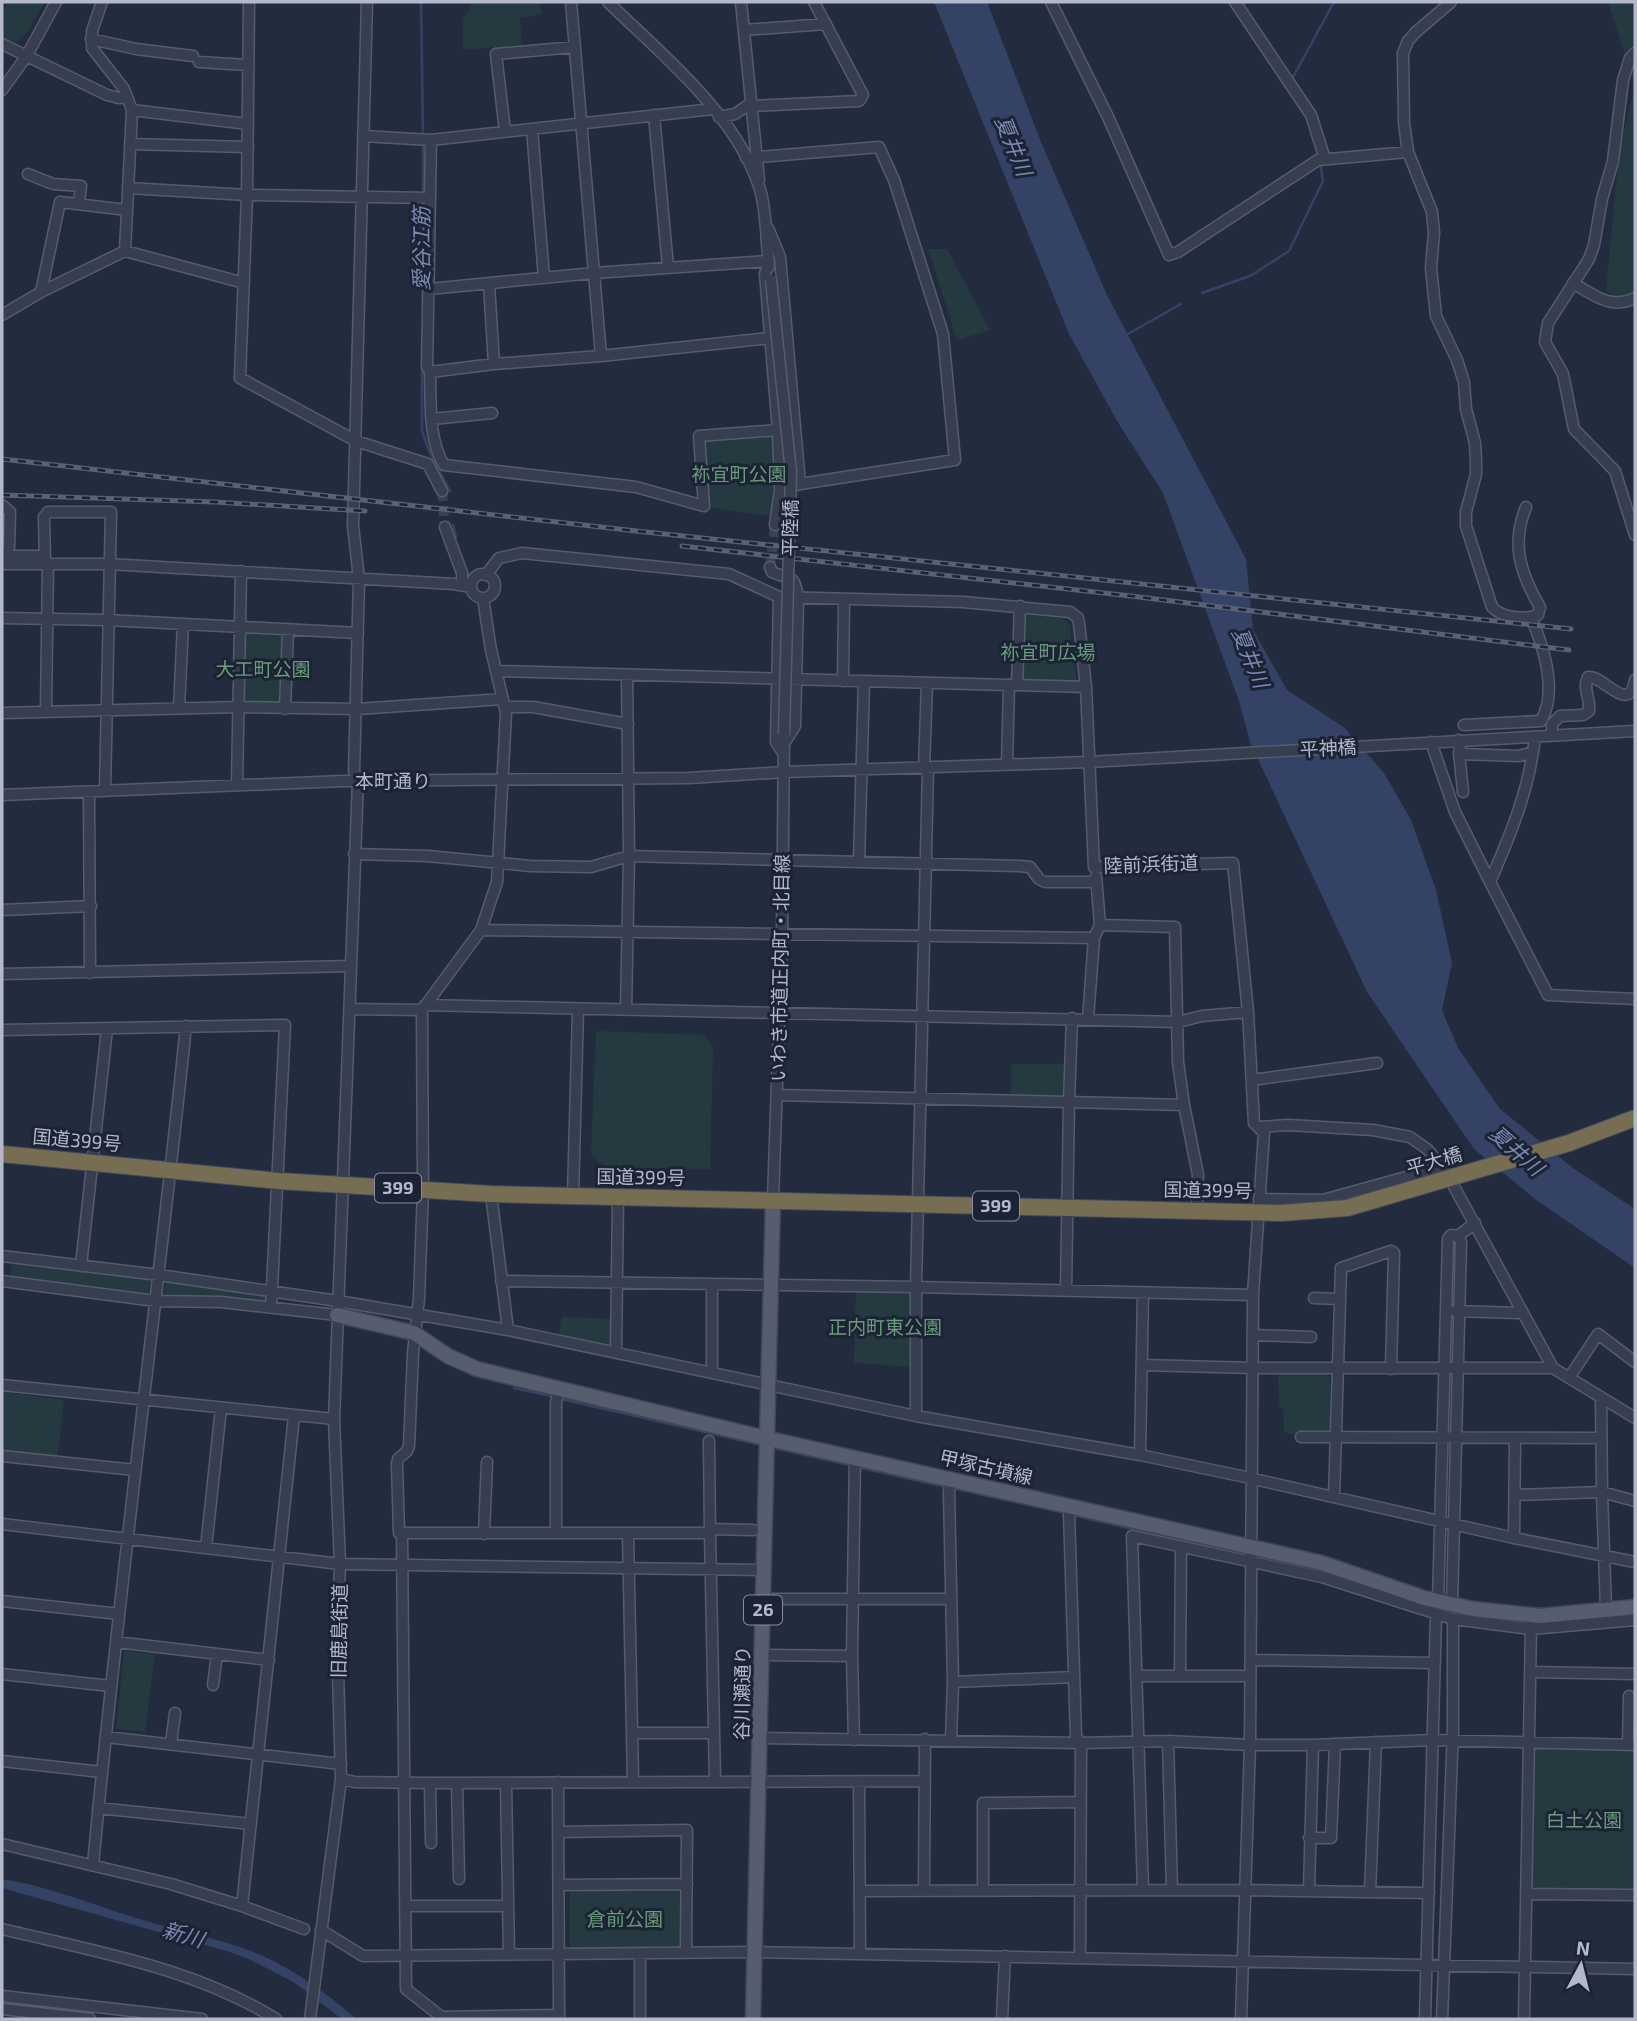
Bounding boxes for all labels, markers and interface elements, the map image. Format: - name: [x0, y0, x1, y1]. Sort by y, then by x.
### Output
- water label: 夏井川: [991, 112, 1039, 181]
- water label: 愛谷江筋: [408, 204, 433, 291]
- park label: 祢宜町公園: [691, 462, 787, 485]
- street label: 平陸橋: [778, 499, 801, 557]
- water label: 夏井川: [1228, 624, 1276, 693]
- park label: 祢宜町広場: [1000, 640, 1096, 663]
- park label: 大工町公園: [215, 657, 311, 680]
- street label: 平神橋: [1299, 735, 1357, 760]
- street label: 本町通り: [355, 769, 431, 792]
- street label: 陸前浜街道: [1103, 850, 1199, 877]
- street label: いわき市道正内町・北目線: [766, 854, 793, 1082]
- water label: 夏井川: [1485, 1120, 1550, 1181]
- street label: 国道399号: [32, 1124, 123, 1155]
- street label: 平大橋: [1403, 1142, 1464, 1179]
- street label: 国道399号: [596, 1164, 686, 1189]
- road number: 399: [375, 1174, 421, 1203]
- street label: 国道399号: [1163, 1177, 1253, 1202]
- road number: 399: [973, 1191, 1019, 1220]
- park label: 正内町東公園: [828, 1315, 942, 1338]
- street label: 甲塚古墳線: [937, 1445, 1035, 1488]
- street label: 旧鹿島街道: [326, 1583, 351, 1679]
- road number: 26: [744, 1596, 782, 1624]
- street label: 谷川瀬通り: [729, 1645, 754, 1741]
- park label: 白土公園: [1546, 1808, 1622, 1831]
- park label: 倉前公園: [587, 1907, 663, 1930]
- water label: 新川: [160, 1916, 209, 1952]
- north arrow: [1546, 1930, 1616, 2000]
- text: N: [1575, 1935, 1591, 1960]

